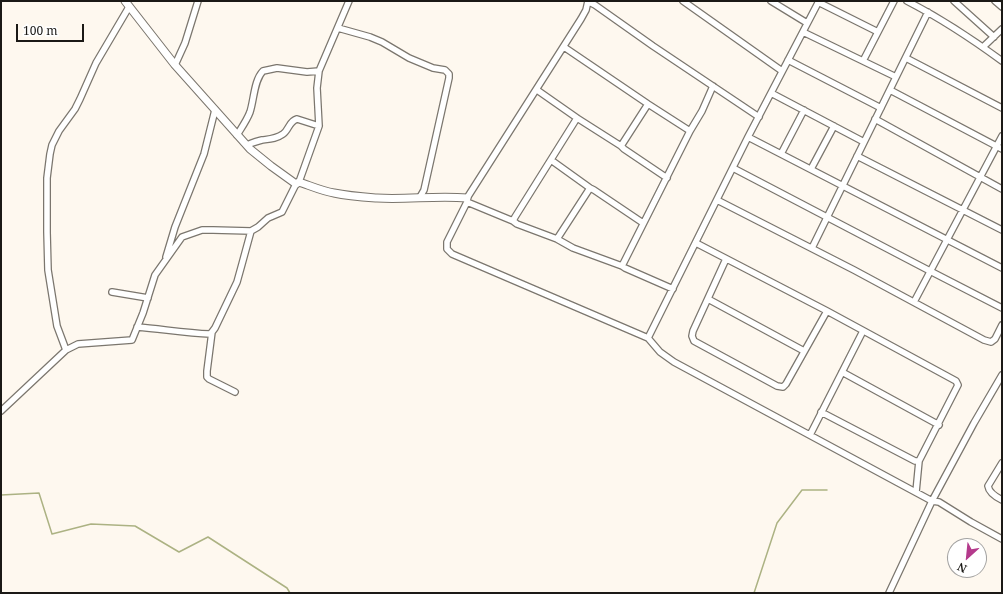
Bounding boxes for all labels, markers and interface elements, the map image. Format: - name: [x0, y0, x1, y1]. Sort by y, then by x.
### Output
- scale bar: [18, 16, 86, 42]
- text: 100 m: [23, 22, 58, 39]
- north arrow: [947, 538, 987, 578]
- text: N: [955, 560, 969, 577]

